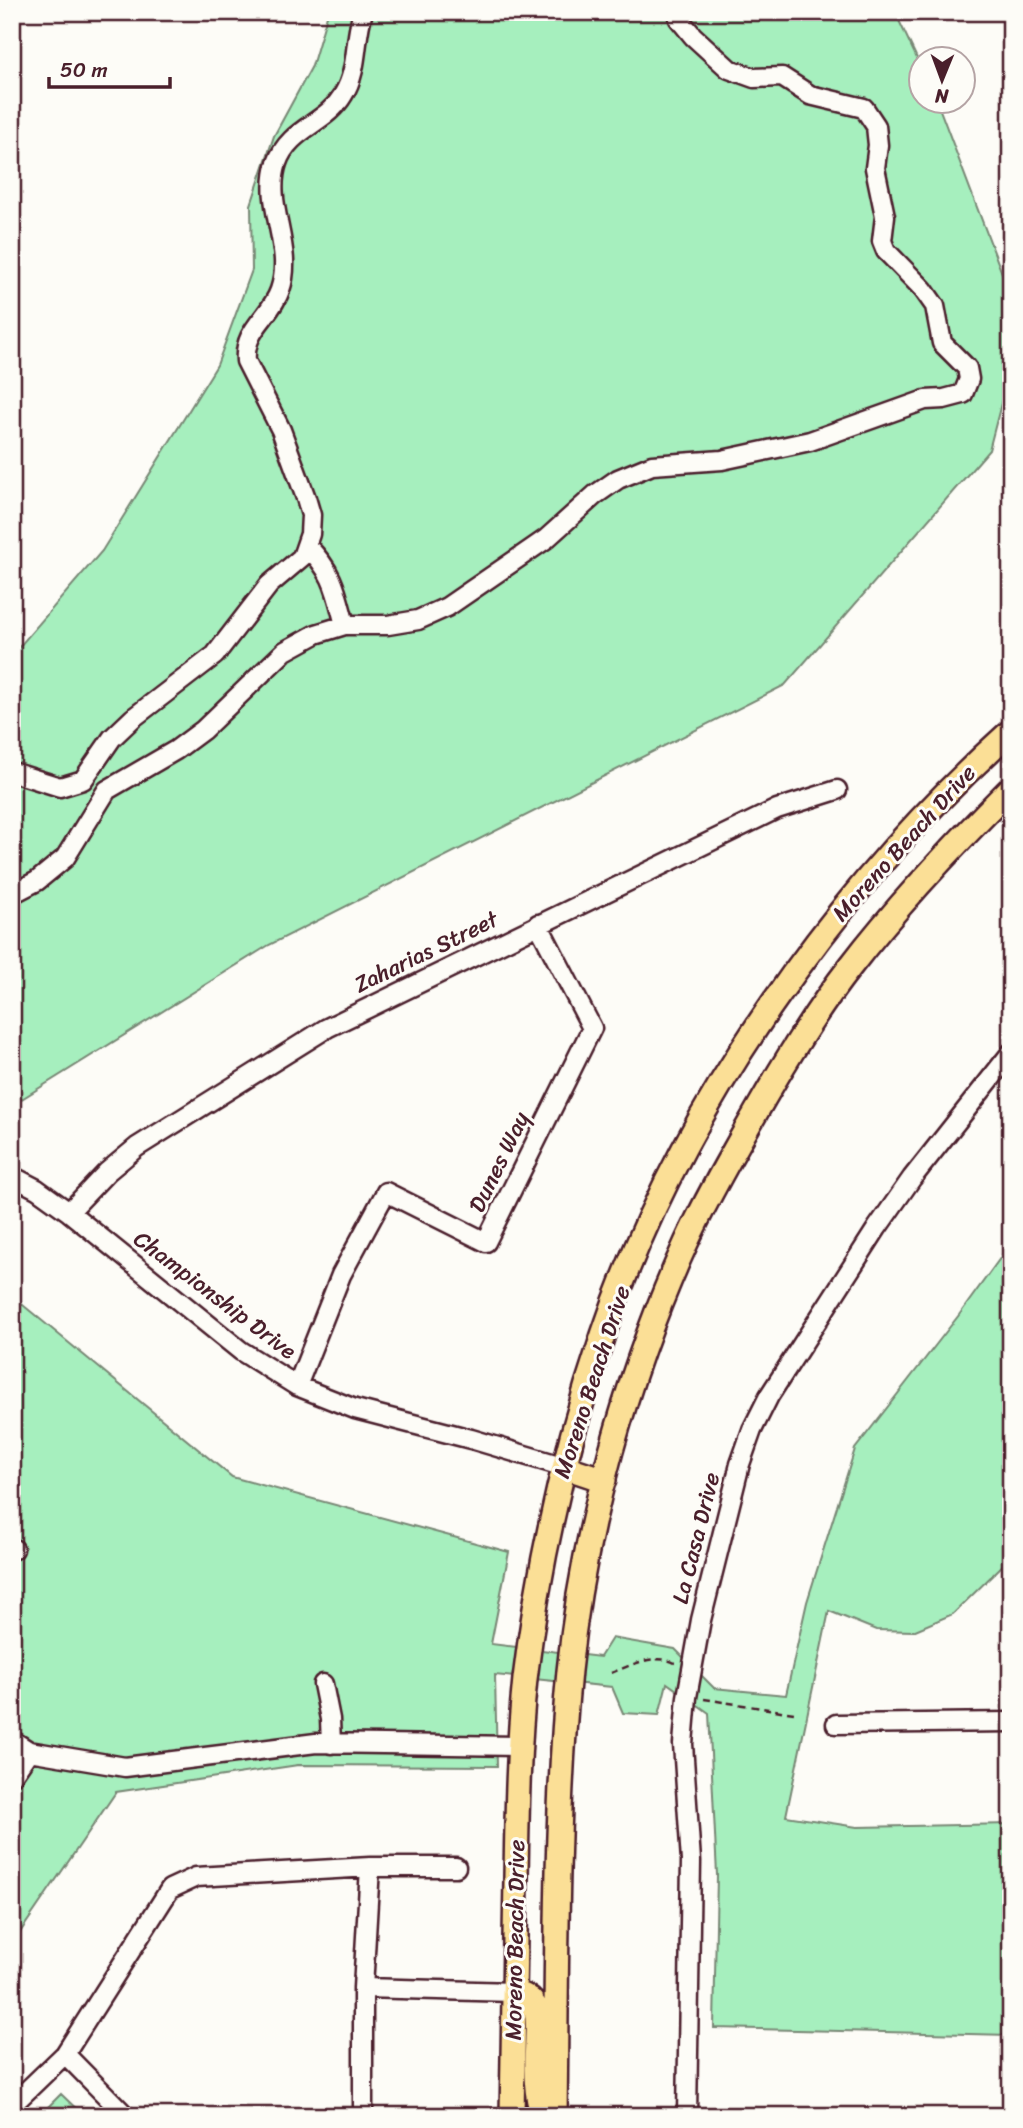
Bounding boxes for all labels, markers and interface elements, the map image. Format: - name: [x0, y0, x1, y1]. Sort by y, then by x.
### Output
- scale bar: [49, 46, 170, 90]
- north arrow: [908, 46, 978, 116]
- text: 50 m: [60, 51, 108, 89]
- text: N: [934, 80, 950, 113]
- street label: Moreno Beach Drive: [822, 755, 987, 931]
- street label: Zaharias Street: [347, 899, 507, 1005]
- street label: Dunes Way: [457, 1104, 541, 1220]
- street label: Championship Drive: [124, 1220, 306, 1370]
- street label: Moreno Beach Drive: [541, 1280, 643, 1484]
- street label: La Casa Drive: [660, 1468, 732, 1608]
- street label: Moreno Beach Drive: [493, 1839, 537, 2041]

